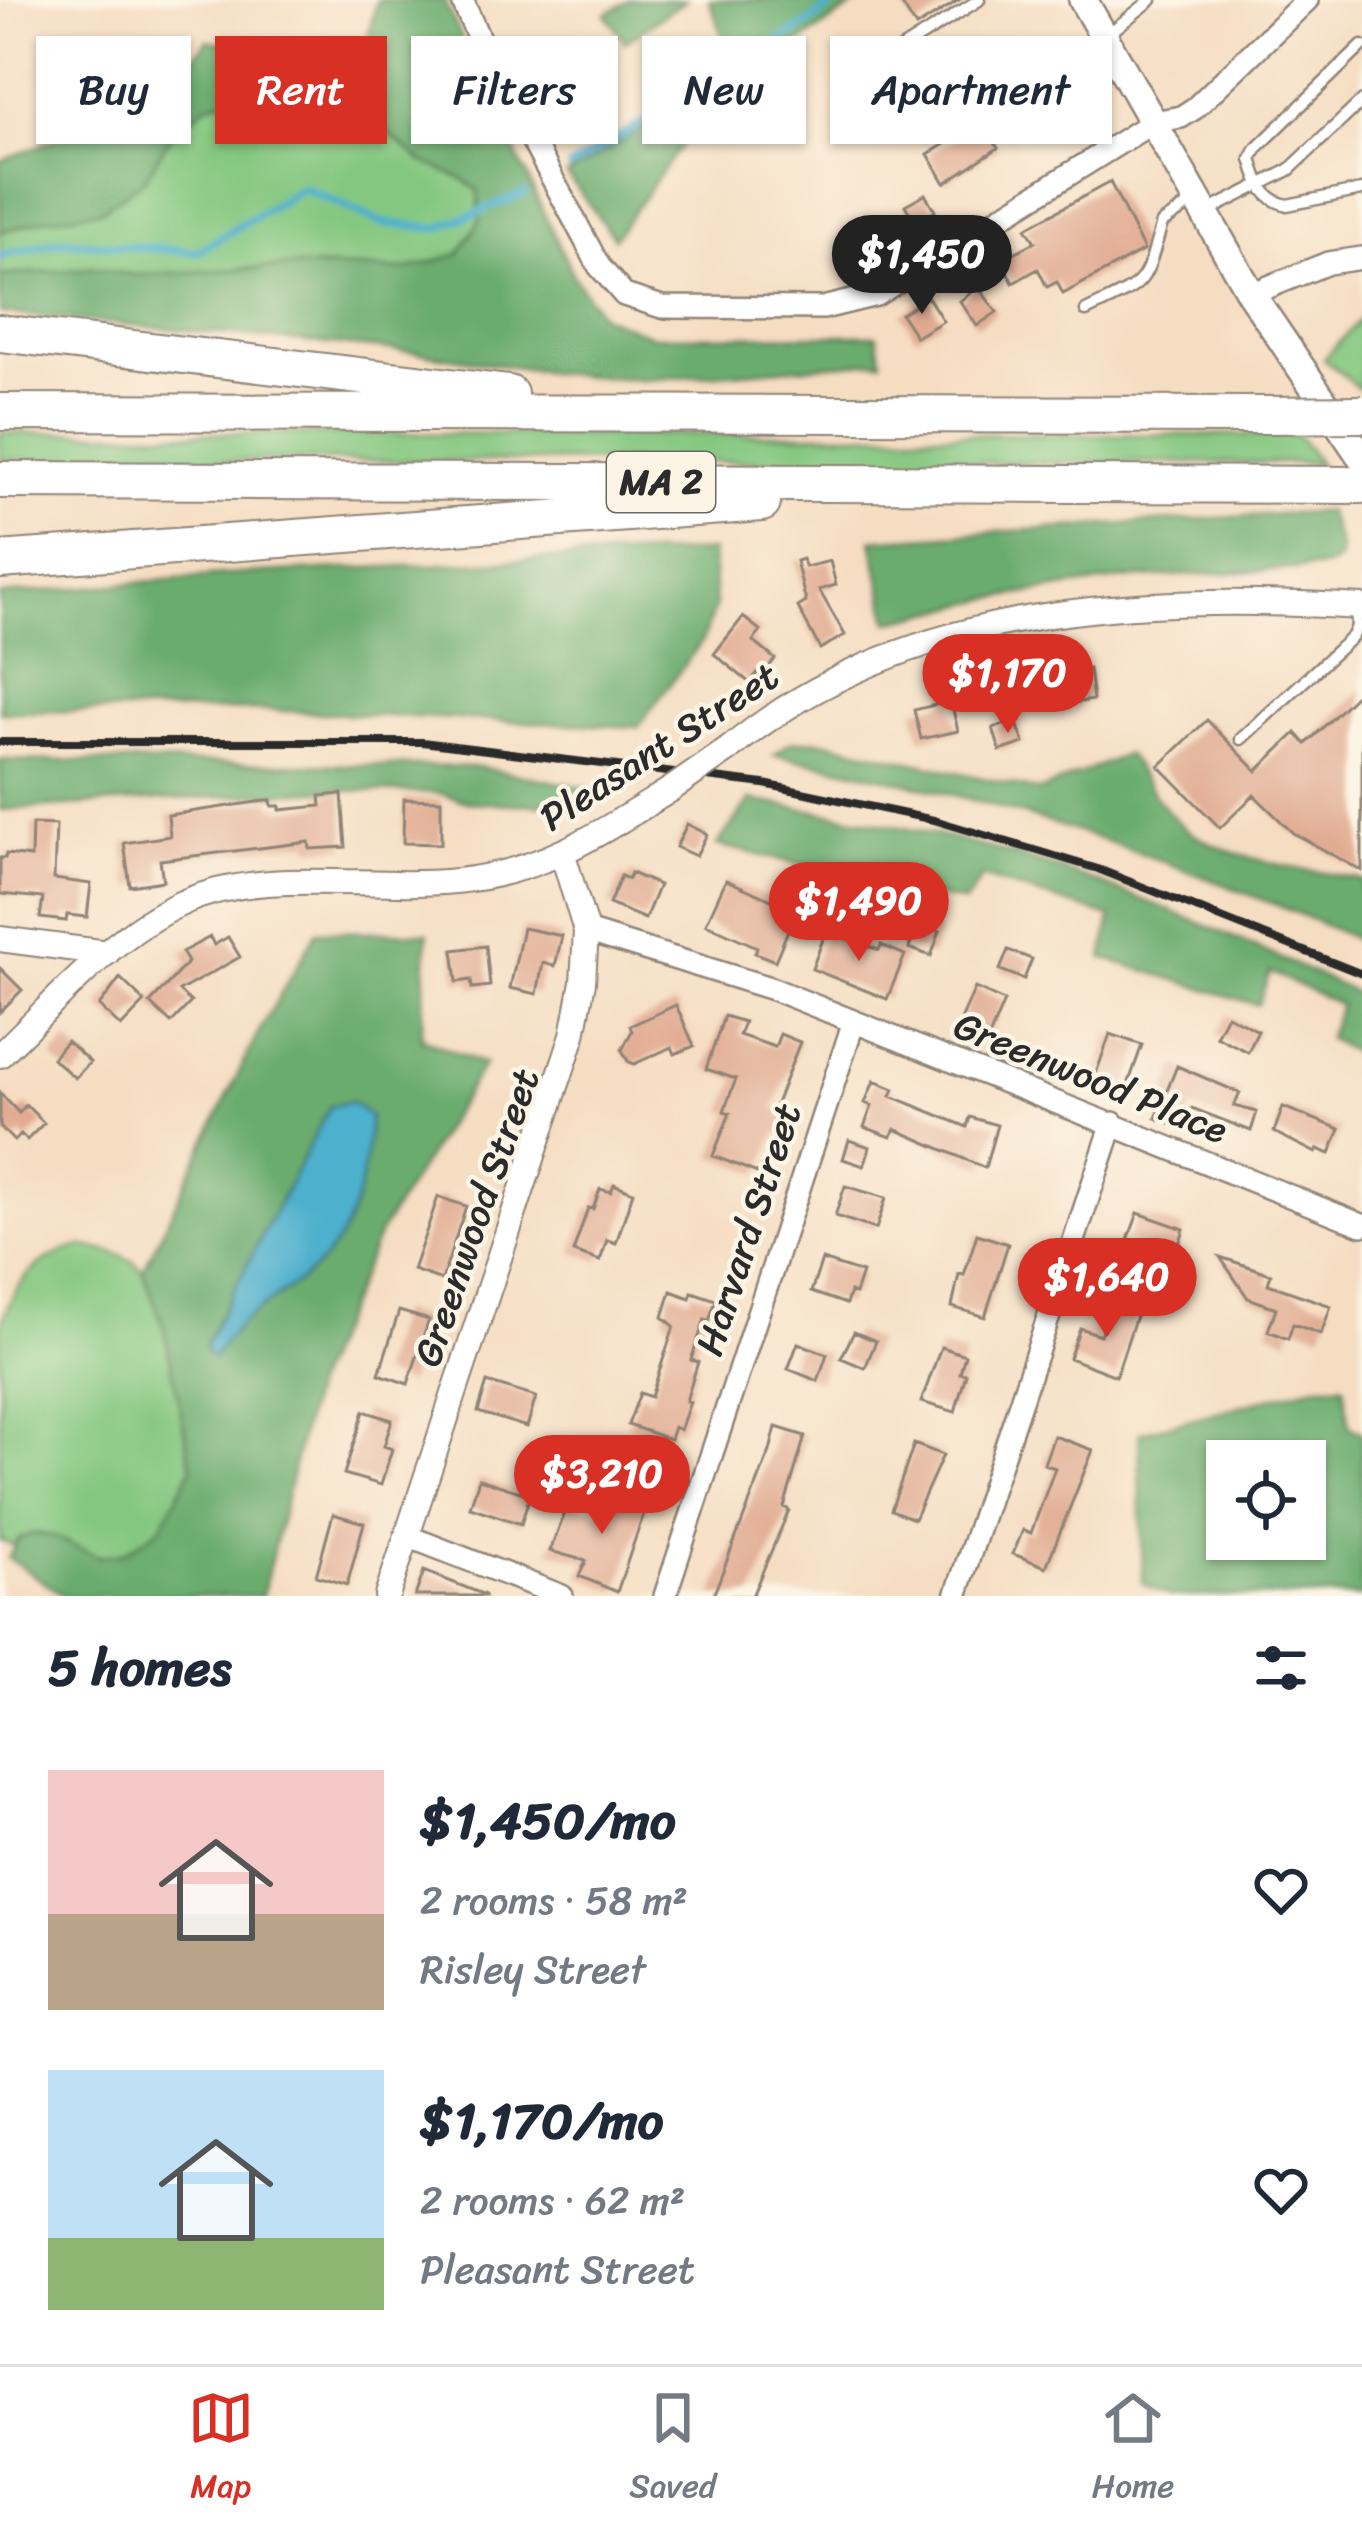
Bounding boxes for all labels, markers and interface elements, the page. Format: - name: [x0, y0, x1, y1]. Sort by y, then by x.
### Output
- chip: Buy: [36, 36, 191, 144]
- chip: Rent: [215, 36, 387, 144]
- chip: Filters: [411, 36, 618, 144]
- chip: New: [642, 36, 806, 144]
- chip: Apartment: [830, 36, 1112, 144]
- pin: $1,450: [824, 215, 1020, 317]
- text: $1,450: [859, 219, 985, 288]
- road number: MA 2: [607, 452, 715, 512]
- pin: $1,170: [910, 634, 1106, 736]
- text: $1,170: [949, 638, 1067, 707]
- street label: Pleasant Street: [525, 642, 793, 850]
- pin: $1,490: [761, 862, 957, 964]
- text: $1,490: [796, 866, 922, 935]
- street label: Greenwood Place: [943, 991, 1239, 1164]
- street label: Greenwood Street: [393, 1058, 559, 1376]
- street label: Harvard Street: [675, 1094, 821, 1364]
- pin: $1,640: [1009, 1238, 1205, 1340]
- text: $1,640: [1045, 1242, 1169, 1311]
- pin: $3,210: [504, 1435, 700, 1537]
- text: $3,210: [541, 1439, 663, 1508]
- map controls: [1206, 1440, 1326, 1560]
- button: locate: [1206, 1440, 1326, 1560]
- text: 5 homes: [48, 1623, 231, 1713]
- icon: filters: [1248, 1635, 1314, 1701]
- text: $1,450/mo: [420, 1776, 676, 1866]
- icon: home: [144, 1818, 288, 1962]
- icon: heart: [1248, 1857, 1314, 1923]
- text: 2 rooms · 58 m²: [420, 1866, 688, 1935]
- text: Risley Street: [420, 1935, 646, 2004]
- text: $1,170/mo: [420, 2076, 664, 2166]
- icon: home: [144, 2118, 288, 2262]
- icon: heart: [1248, 2157, 1314, 2223]
- text: 2 rooms · 62 m²: [420, 2166, 685, 2235]
- text: Pleasant Street: [420, 2235, 695, 2304]
- tab: Map: [188, 2385, 254, 2515]
- tab: Saved: [629, 2385, 716, 2515]
- tab: Home: [1092, 2385, 1174, 2515]

